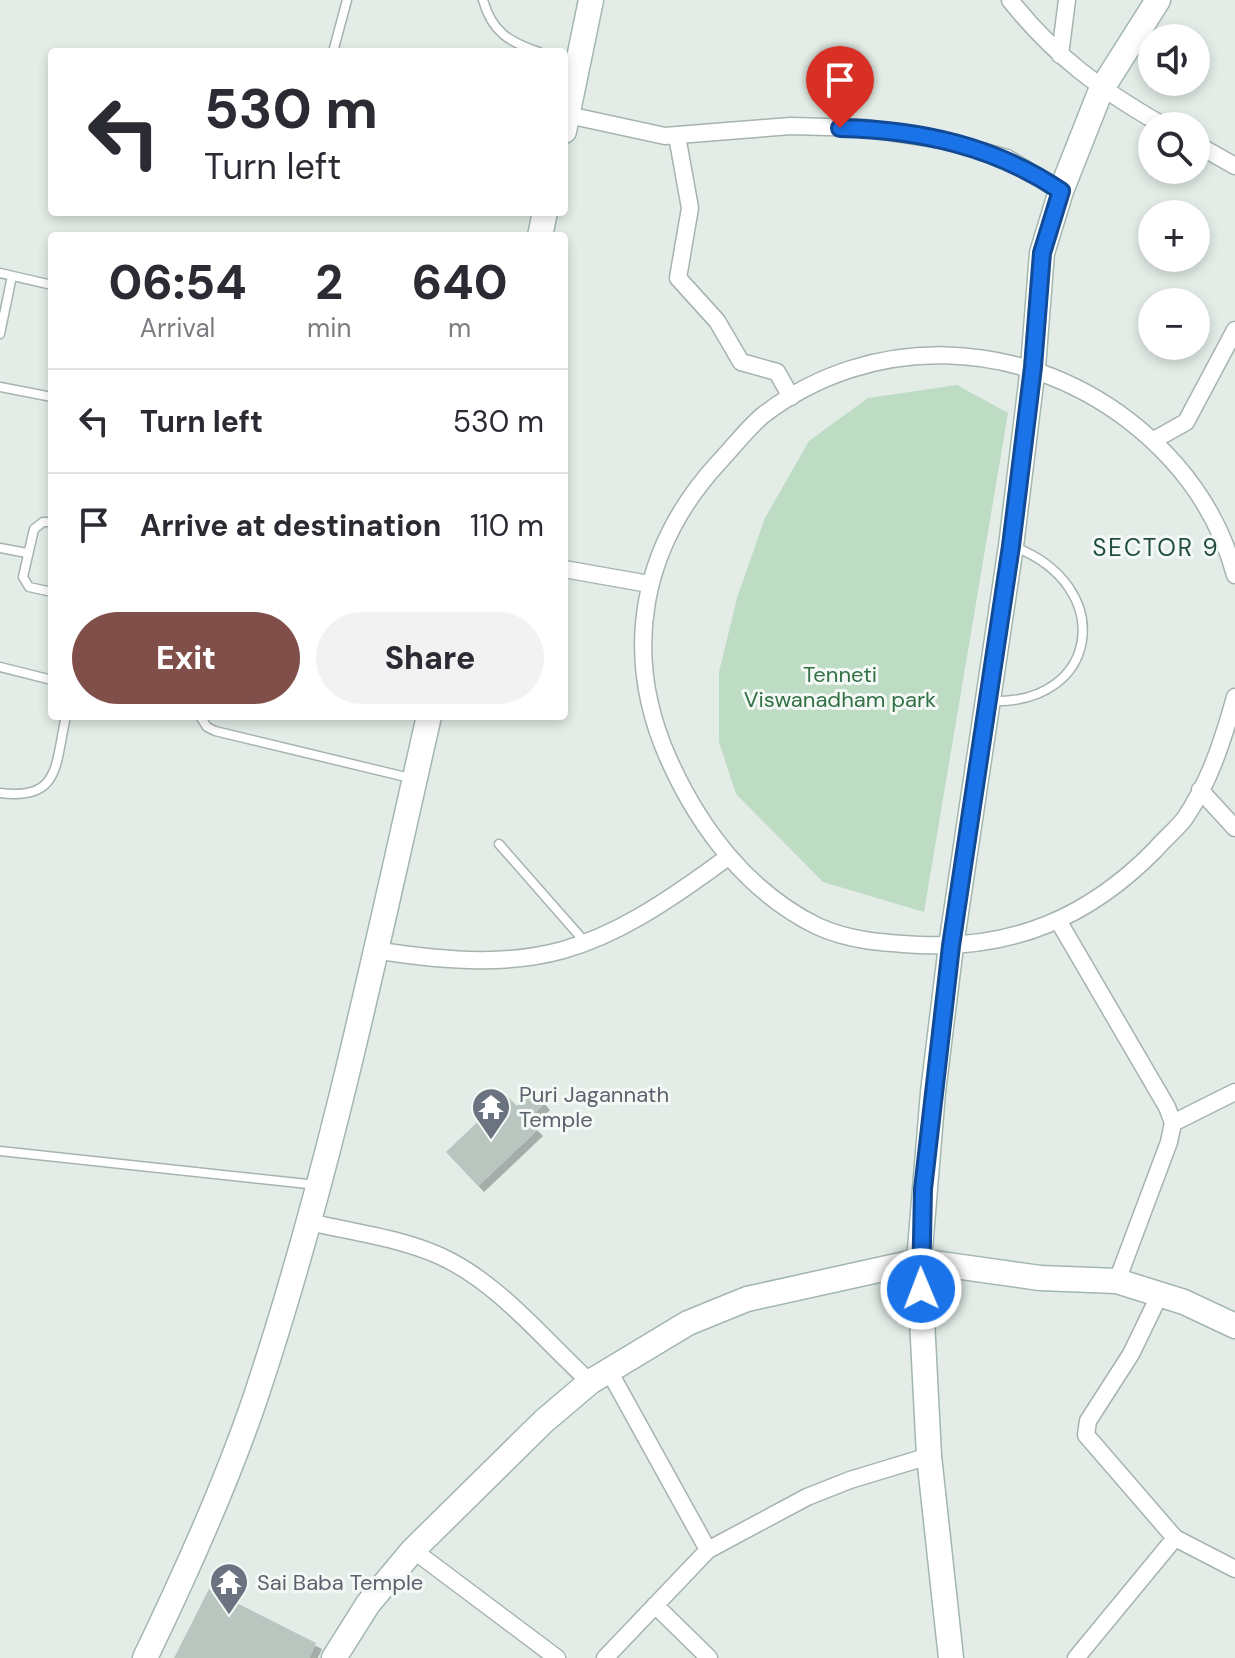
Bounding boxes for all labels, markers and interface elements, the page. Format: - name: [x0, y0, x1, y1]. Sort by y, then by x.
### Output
- map controls: [1138, 24, 1210, 360]
- button: sound: [1138, 24, 1210, 96]
- pin: [806, 46, 874, 128]
- icon: arrive: [818, 58, 862, 102]
- text: 530 m: [204, 72, 378, 145]
- icon: left: [72, 80, 176, 184]
- button: search: [1138, 112, 1210, 184]
- text: Turn left: [204, 143, 341, 190]
- button: +: [1138, 200, 1210, 272]
- text: 06:54: [108, 251, 247, 314]
- text: 2: [315, 251, 343, 314]
- text: 640: [412, 251, 508, 314]
- button: −: [1138, 288, 1210, 360]
- text: Arrival: [140, 311, 215, 345]
- text: min: [307, 311, 351, 345]
- text: m: [448, 311, 471, 345]
- icon: left: [72, 399, 116, 443]
- text: Turn left: [140, 402, 263, 441]
- text: 530 m: [453, 402, 544, 441]
- icon: arrive: [72, 503, 116, 547]
- text: Arrive at destination: [140, 506, 441, 545]
- text: 110 m: [470, 506, 544, 545]
- district label: SECTOR 9: [1092, 532, 1220, 563]
- button: Exit: [72, 612, 300, 704]
- button: Share: [316, 612, 544, 704]
- park label: Tenneti Viswanadham park: [744, 660, 936, 714]
- place label: Puri Jagannath Temple: [519, 1080, 669, 1134]
- temple icon: Puri Jagannath Temple: [470, 1086, 512, 1141]
- position arrow: [879, 1247, 963, 1331]
- temple icon: Sai Baba Temple: [208, 1561, 250, 1616]
- place label: Sai Baba Temple: [257, 1568, 423, 1597]

